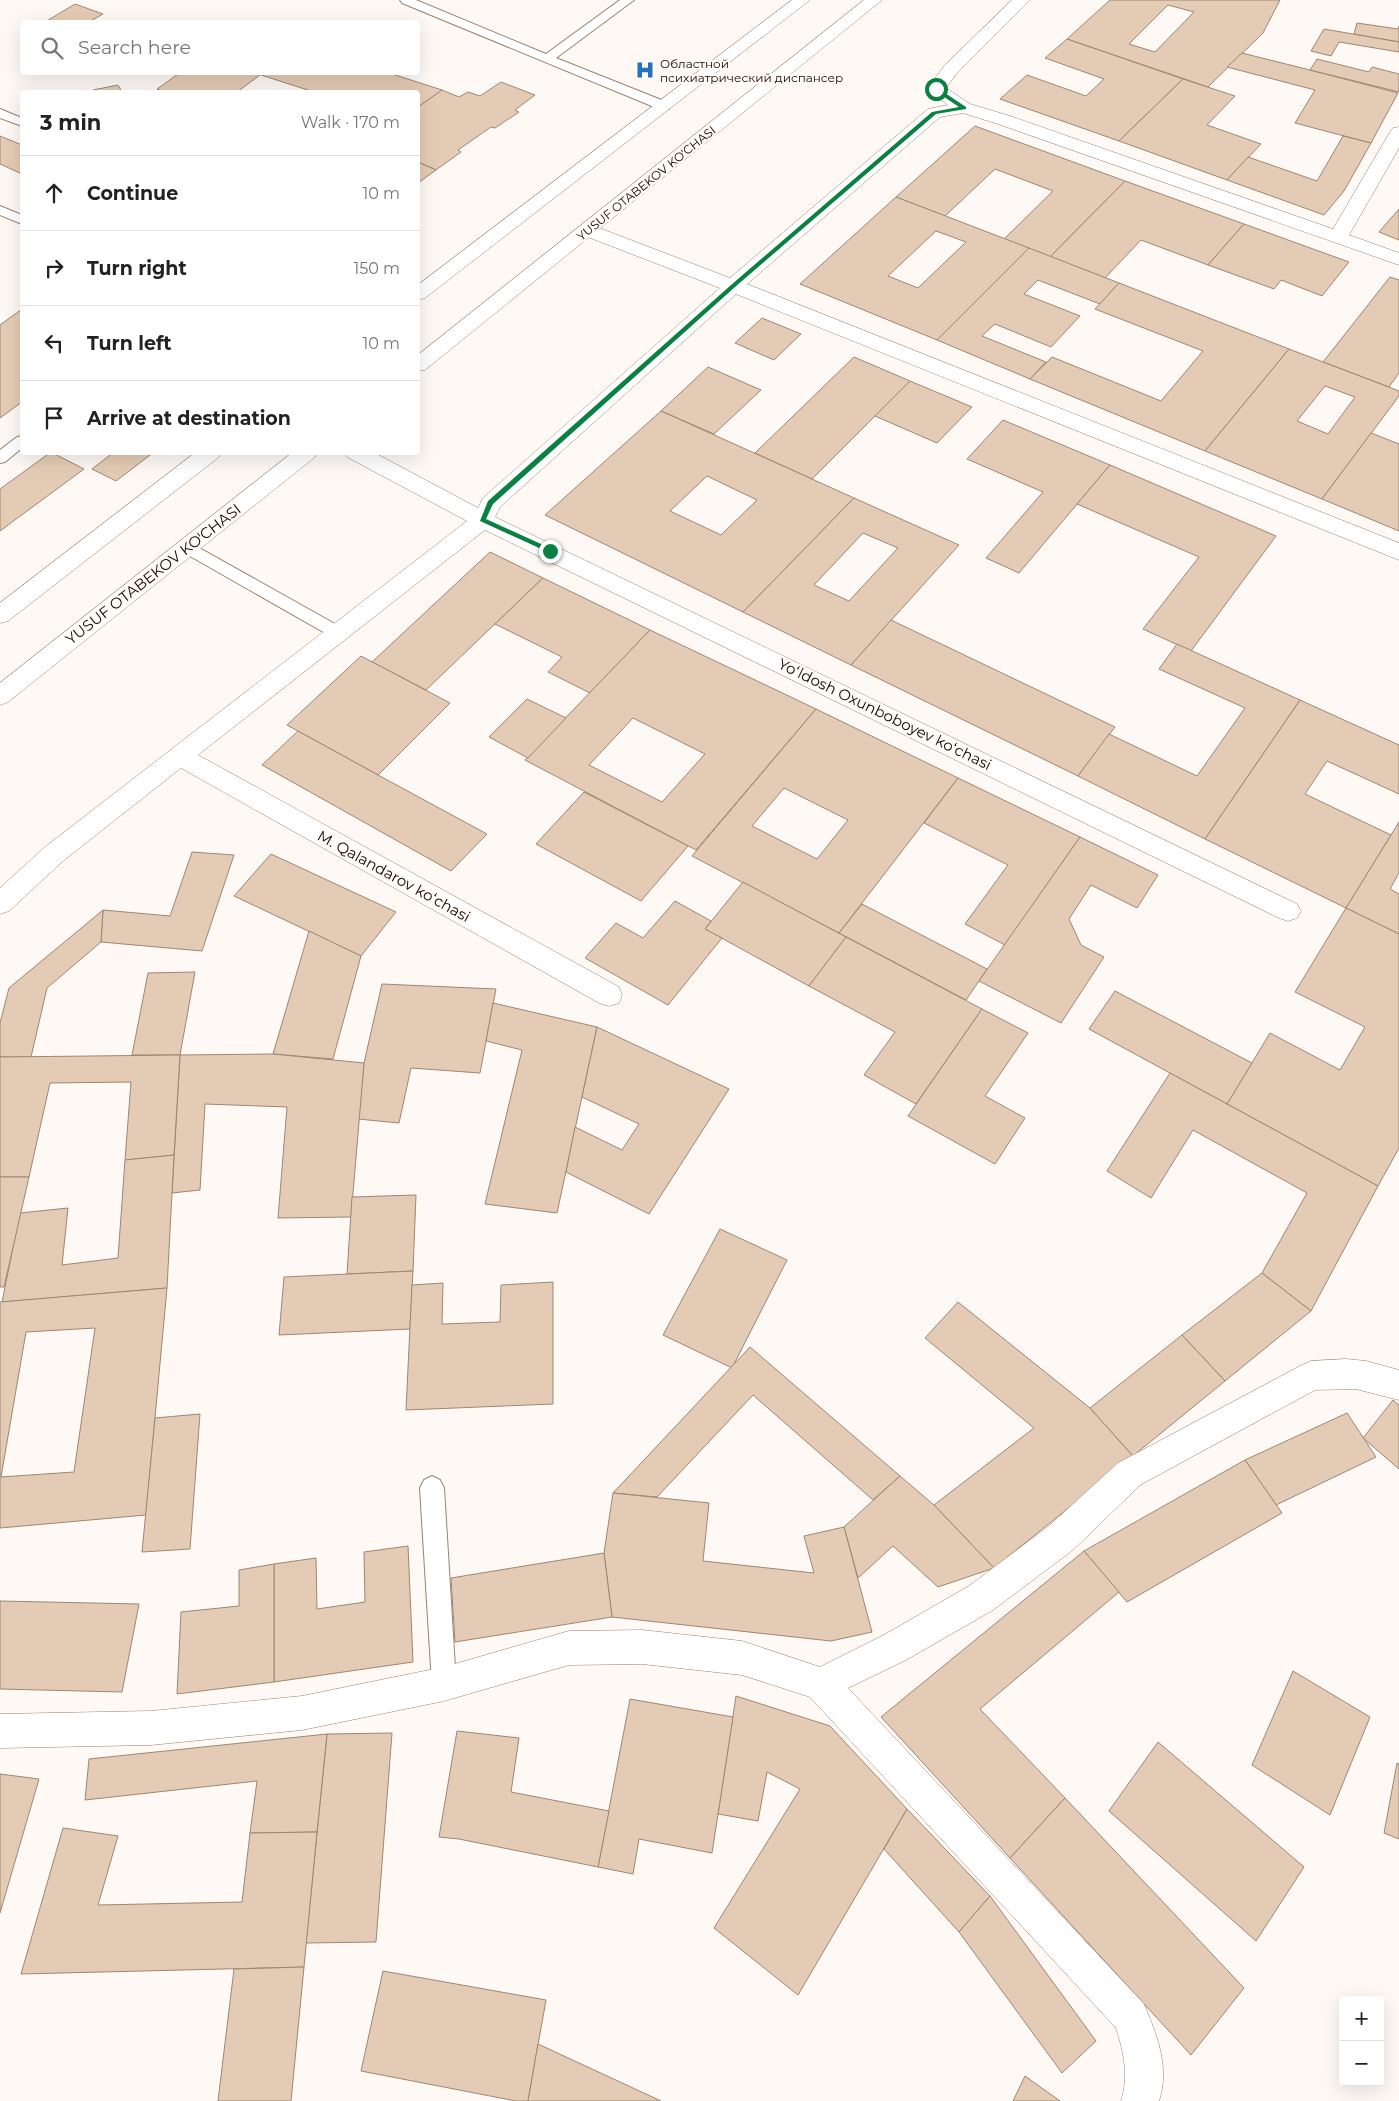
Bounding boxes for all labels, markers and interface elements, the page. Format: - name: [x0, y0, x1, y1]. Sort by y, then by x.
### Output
- search box: [20, 20, 420, 75]
- icon: search: [38, 34, 66, 62]
- text: Search here: [78, 36, 191, 59]
- place label: Областной психиатрический диспансер: [660, 56, 843, 85]
- hospital icon: Областной психиатрический диспансер: [634, 59, 656, 81]
- route start: [925, 78, 948, 101]
- text: 3 min: [40, 110, 101, 135]
- text: Walk · 170 m: [301, 113, 400, 132]
- street label: YUSUF OTABEKOV KO'CHASI: [574, 122, 718, 244]
- icon: ahead: [40, 179, 68, 207]
- text: Continue: [87, 182, 178, 205]
- text: 10 m: [362, 184, 400, 203]
- icon: right: [40, 254, 68, 282]
- text: Turn right: [87, 257, 187, 280]
- text: 150 m: [353, 259, 400, 278]
- icon: left: [40, 329, 68, 357]
- text: Turn left: [87, 332, 172, 355]
- text: 10 m: [362, 334, 400, 353]
- icon: arrive: [40, 404, 68, 432]
- text: Arrive at destination: [87, 407, 291, 430]
- street label: YUSUF OTABEKOV KO'CHASI: [61, 500, 245, 648]
- route end: [539, 540, 562, 563]
- street label: Yoʻldosh Oxunboboyev koʻchasi: [775, 654, 995, 774]
- street label: M. Qalandarov koʻchasi: [314, 826, 474, 926]
- map controls: [1339, 1996, 1384, 2086]
- button: +: [1339, 1996, 1384, 2041]
- button: −: [1339, 2041, 1384, 2086]

